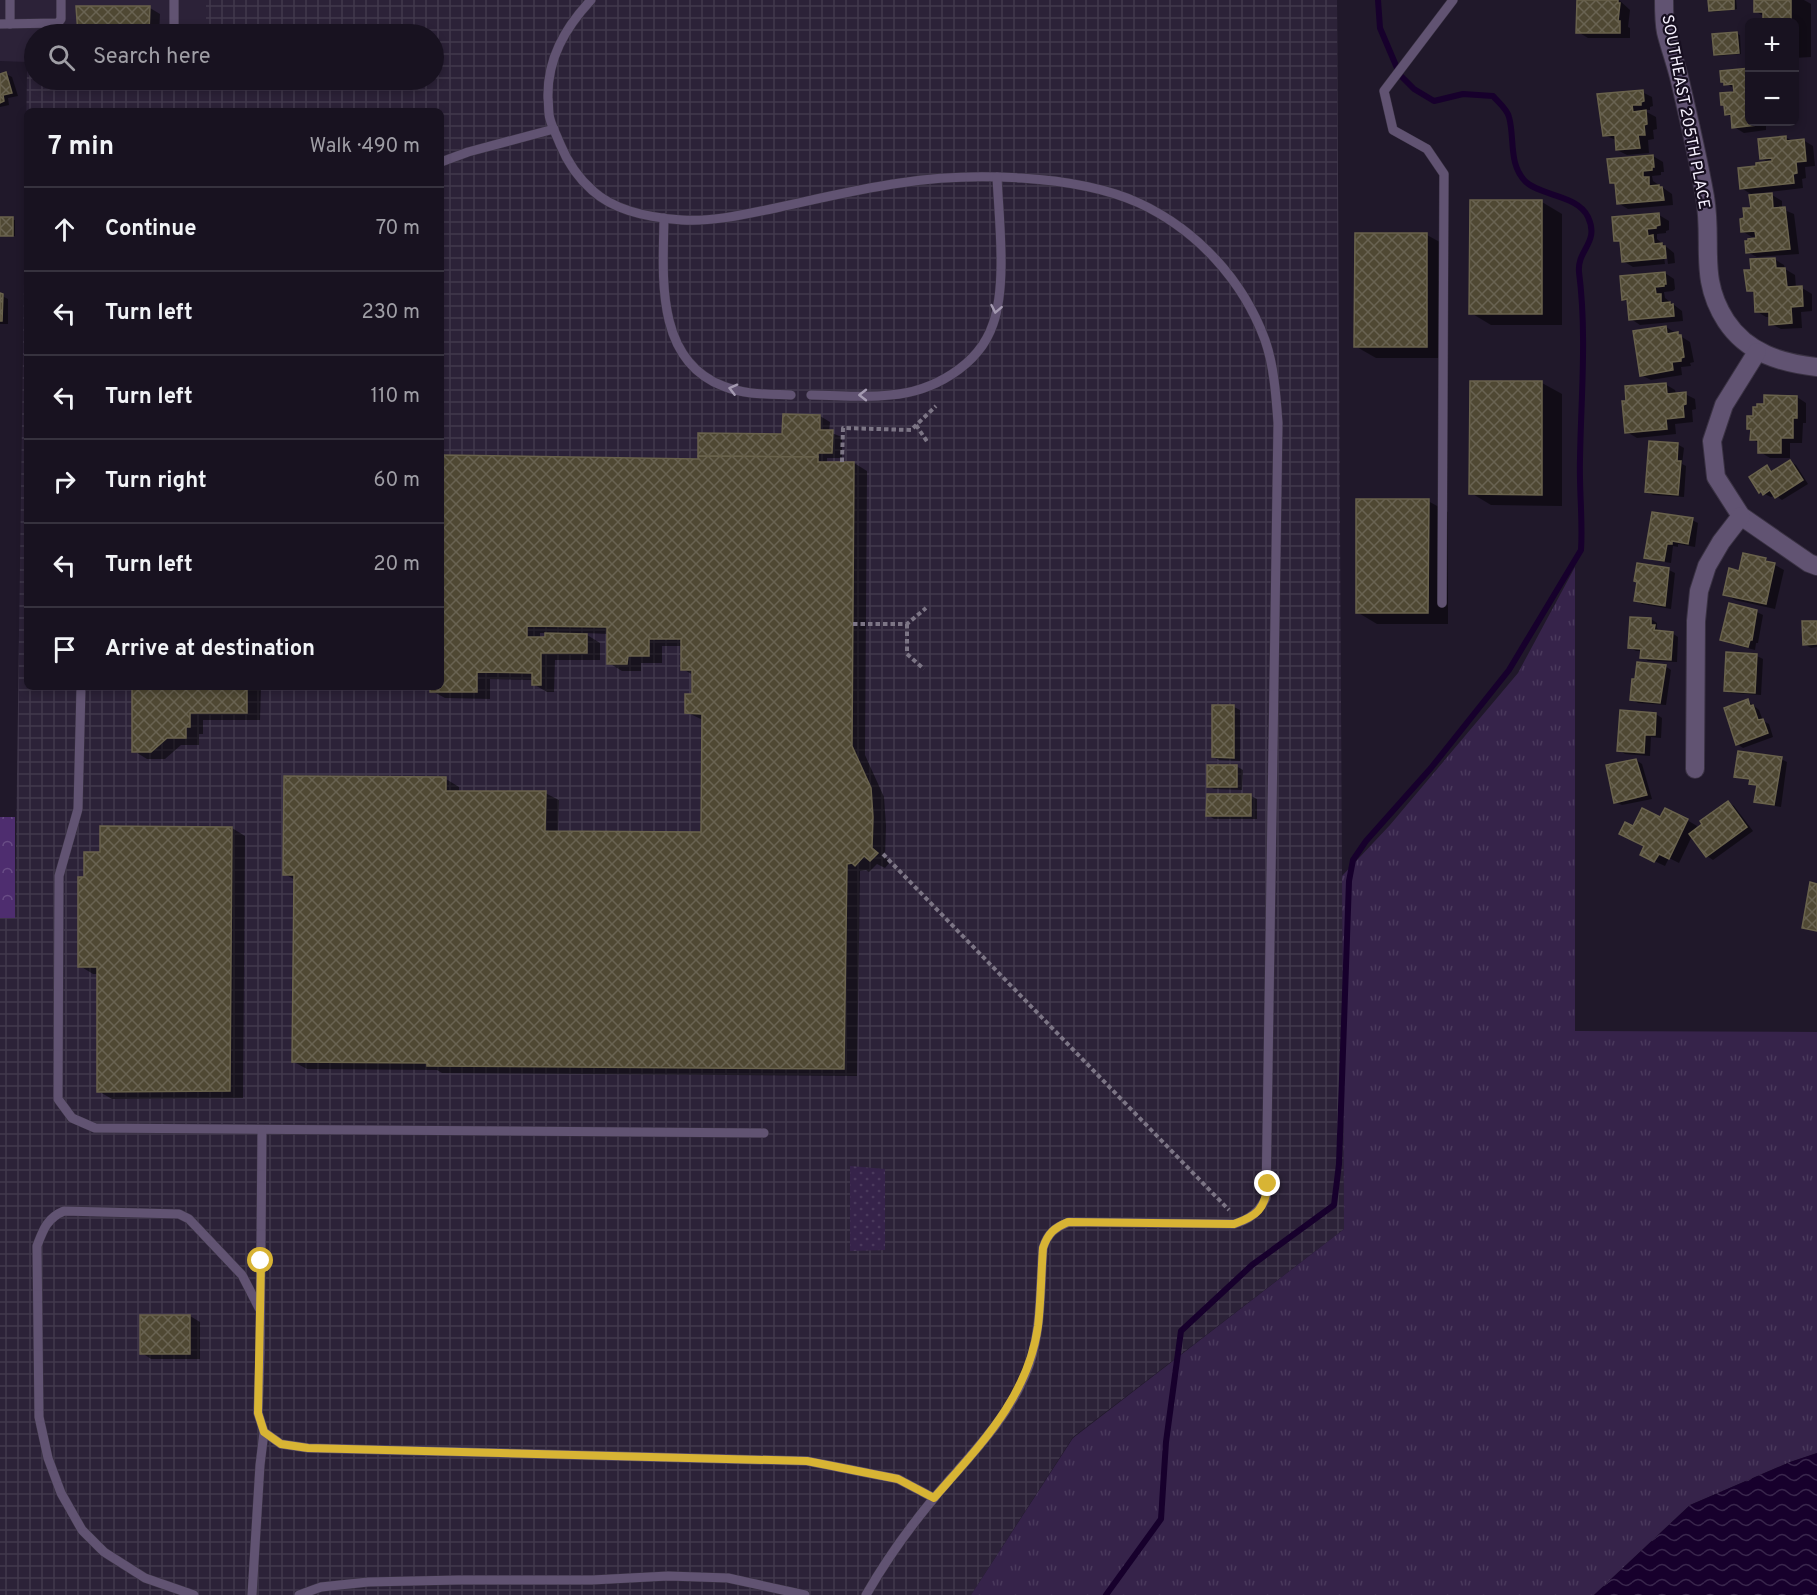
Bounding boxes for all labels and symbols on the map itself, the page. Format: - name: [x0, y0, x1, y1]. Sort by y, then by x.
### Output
- street label: SOUTHEAST 205TH PLACE: [1656, 13, 1714, 211]
- one-way arrow: [991, 304, 1004, 314]
- one-way arrow: [728, 383, 738, 396]
- one-way arrow: [858, 389, 867, 401]
- route end: [1254, 1170, 1280, 1196]
- route start: [247, 1247, 273, 1273]

